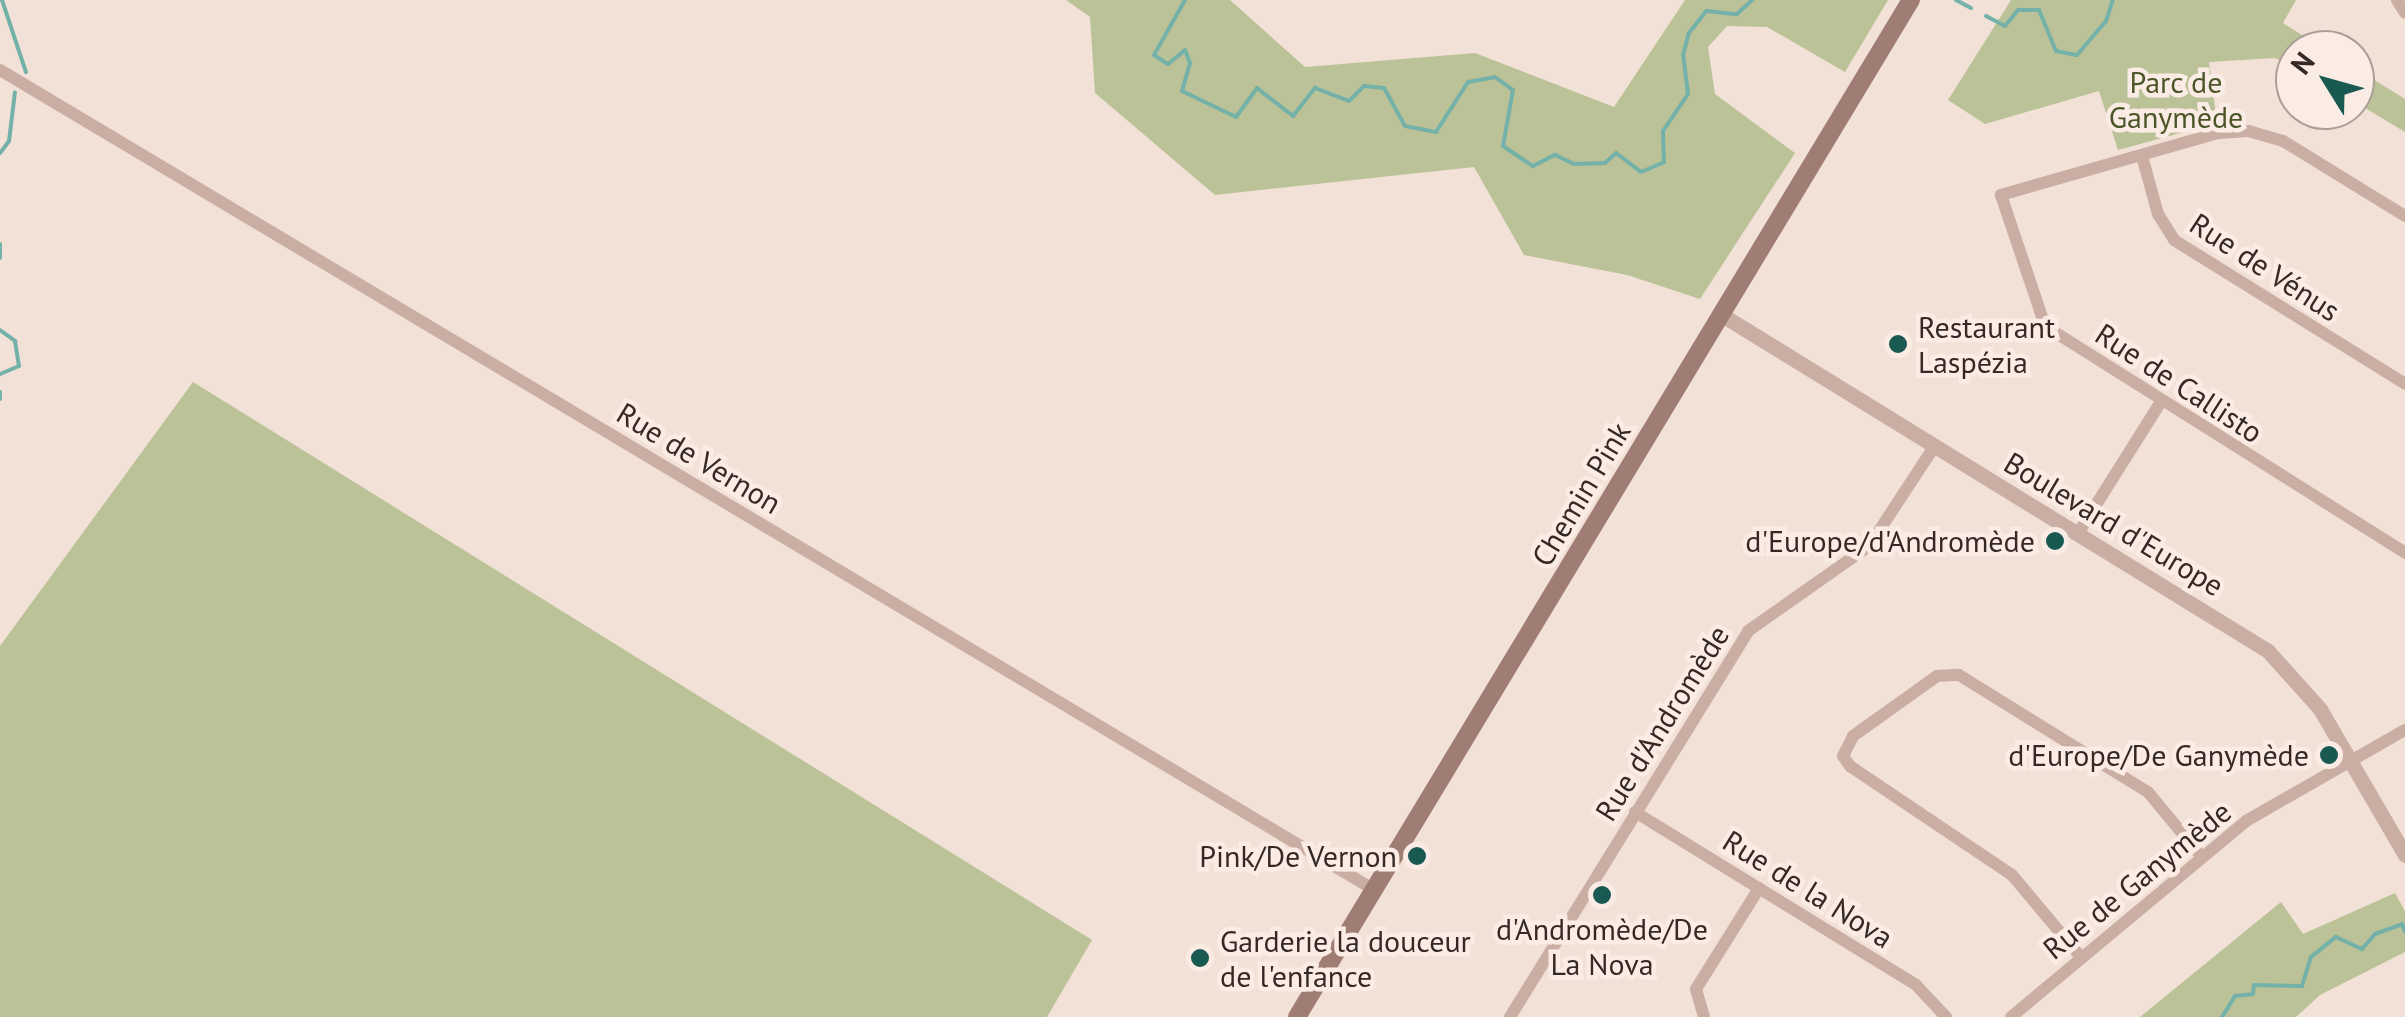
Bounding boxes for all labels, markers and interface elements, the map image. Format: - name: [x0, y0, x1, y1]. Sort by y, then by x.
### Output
- north arrow: [2275, 30, 2375, 130]
- text: N: [2282, 44, 2323, 81]
- park label: Parc de Ganymède: [2109, 64, 2243, 134]
- street label: Rue de Vénus: [2183, 205, 2347, 329]
- place label: Restaurant Laspézia: [1918, 309, 2055, 380]
- street label: Rue de Callisto: [2089, 316, 2269, 450]
- marker: Restaurant Laspézia: [1887, 333, 1909, 355]
- street label: Rue de Vernon: [610, 395, 788, 521]
- street label: Chemin Pink: [1524, 416, 1638, 572]
- street label: Boulevard d'Europe: [1998, 444, 2230, 604]
- place label: d'Europe/d'Andromède: [1745, 523, 2035, 559]
- marker: d'Europe/d'Andromède: [2044, 530, 2066, 552]
- street label: Rue d'Andromède: [1588, 619, 1736, 827]
- place label: d'Europe/De Ganymède: [2008, 737, 2309, 773]
- marker: d'Europe/De Ganymède: [2318, 744, 2340, 766]
- street label: Rue de Ganymède: [2036, 793, 2238, 967]
- street label: Rue de la Nova: [1717, 823, 1899, 955]
- place label: Pink/De Vernon: [1198, 838, 1397, 874]
- marker: Pink/De Vernon: [1406, 845, 1428, 867]
- marker: d'Andromède/De La Nova: [1591, 884, 1613, 906]
- place label: d'Andromède/De La Nova: [1496, 911, 1708, 982]
- place label: Garderie la douceur de l'enfance: [1220, 923, 1471, 994]
- marker: Garderie la douceur de l'enfance: [1189, 947, 1211, 969]

